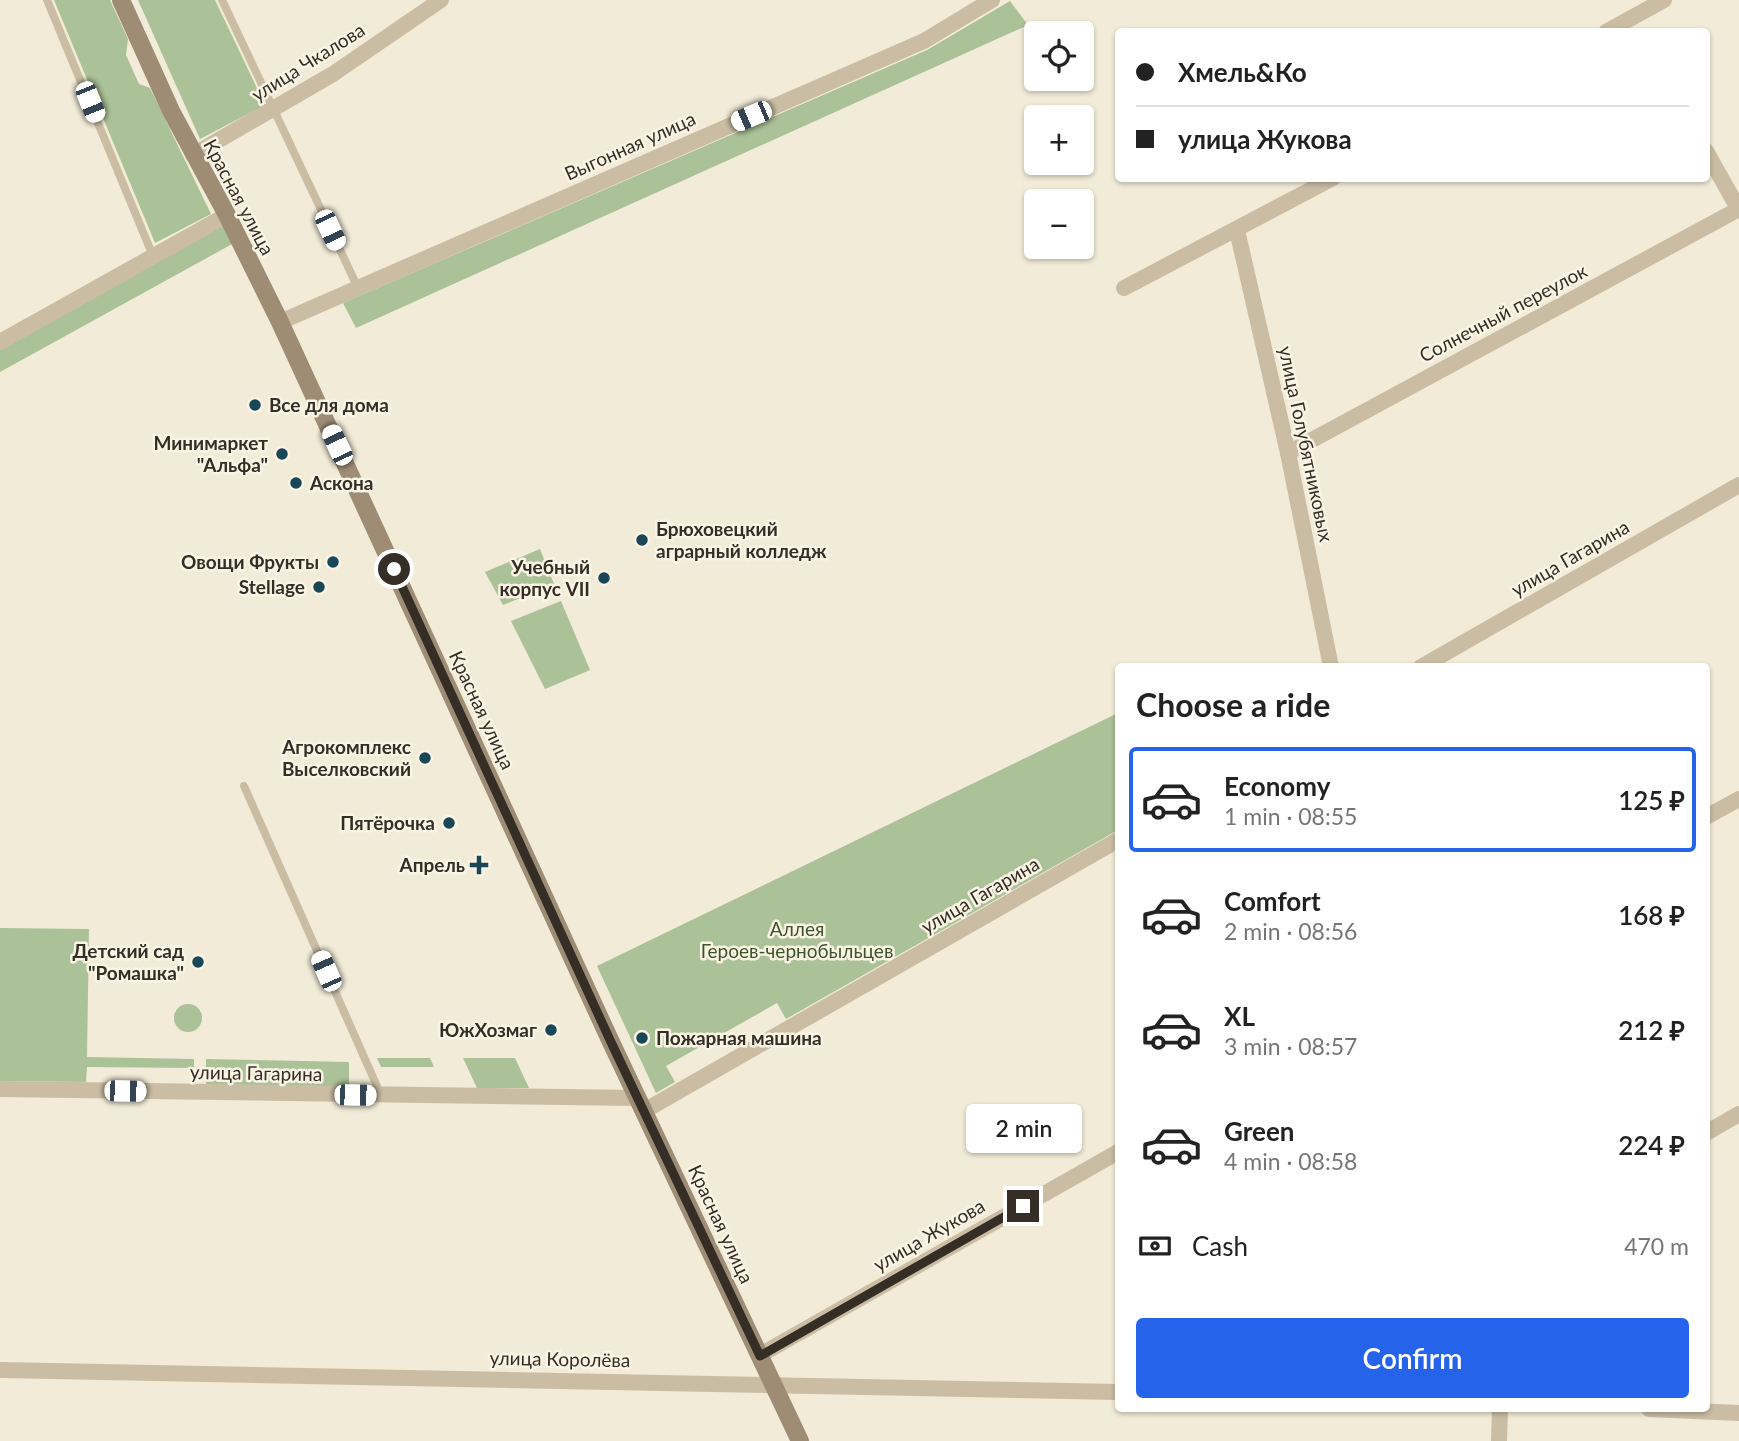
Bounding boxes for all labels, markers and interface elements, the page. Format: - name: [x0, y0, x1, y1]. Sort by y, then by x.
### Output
- street label: улица Чкалова: [247, 18, 369, 106]
- map controls: [1024, 21, 1094, 259]
- button: locate: [1024, 21, 1094, 91]
- text: Хмель&Ко: [1178, 56, 1307, 88]
- car: [73, 79, 108, 125]
- car: [728, 98, 775, 134]
- button: +: [1024, 105, 1094, 175]
- street label: Выгонная улица: [561, 106, 699, 185]
- text: улица Жукова: [1178, 123, 1352, 155]
- street label: Красная улица: [199, 135, 280, 259]
- button: −: [1024, 189, 1094, 259]
- car: [312, 207, 349, 253]
- street label: Солнечный переулок: [1415, 259, 1591, 367]
- street label: улица Голубятниковых: [1274, 344, 1339, 544]
- place label: Все для дома: [269, 393, 389, 416]
- marker: Все для дома: [247, 397, 263, 413]
- car: [319, 422, 356, 468]
- place label: Минимаркет "Альфа": [153, 431, 268, 476]
- marker: Минимаркет "Альфа": [274, 446, 290, 462]
- place label: Аскона: [309, 471, 373, 494]
- marker: Аскона: [288, 475, 304, 491]
- street label: улица Гагарина: [1507, 514, 1633, 601]
- place label: Брюховецкий аграрный колледж: [656, 517, 827, 562]
- marker: Брюховецкий аграрный колледж: [634, 532, 650, 548]
- place label: Овощи Фрукты: [181, 550, 319, 573]
- route start: [378, 553, 410, 585]
- marker: Овощи Фрукты: [325, 554, 341, 570]
- place label: Учебный корпус VII: [500, 555, 590, 600]
- marker: Учебный корпус VII: [596, 570, 612, 586]
- place label: Stellage: [239, 575, 305, 598]
- marker: Stellage: [311, 579, 327, 595]
- street label: Красная улица: [445, 647, 520, 773]
- text: Choose a ride: [1136, 685, 1330, 724]
- place label: Агрокомплекс Выселковский: [281, 735, 411, 780]
- marker: Агрокомплекс Выселковский: [417, 750, 433, 766]
- icon: car: [1140, 768, 1203, 831]
- text: Economy: [1224, 770, 1330, 802]
- text: 125 ₽: [1618, 784, 1685, 816]
- text: 1 min · 08:55: [1224, 802, 1357, 830]
- place label: Пятёрочка: [340, 811, 435, 834]
- marker: Пятёрочка: [441, 815, 457, 831]
- street label: улица Гагарина: [917, 851, 1043, 938]
- place label: Апрель: [399, 853, 465, 876]
- marker: Апрель: [471, 857, 487, 873]
- icon: car: [1140, 883, 1203, 946]
- text: Comfort: [1224, 885, 1321, 917]
- text: 168 ₽: [1618, 899, 1685, 931]
- park label: Аллея Героев-чернобыльцев: [701, 917, 893, 962]
- text: 2 min · 08:56: [1224, 917, 1357, 945]
- place label: Детский сад "Ромашка": [72, 939, 184, 984]
- car: [308, 948, 345, 994]
- marker: Детский сад "Ромашка": [190, 954, 206, 970]
- icon: car: [1140, 998, 1203, 1061]
- text: XL: [1224, 1000, 1255, 1032]
- text: 212 ₽: [1618, 1014, 1685, 1046]
- place label: ЮжХозмаг: [439, 1018, 537, 1041]
- marker: ЮжХозмаг: [543, 1022, 559, 1038]
- place label: Пожарная машина: [656, 1026, 822, 1049]
- marker: Пожарная машина: [634, 1030, 650, 1046]
- text: 3 min · 08:57: [1224, 1032, 1357, 1060]
- street label: улица Гагарина: [190, 1060, 322, 1085]
- car: [104, 1080, 147, 1102]
- car: [334, 1084, 377, 1106]
- callout: 2 min: [965, 1104, 1081, 1154]
- icon: car: [1140, 1113, 1203, 1176]
- text: 2 min: [996, 1114, 1052, 1142]
- text: Green: [1224, 1115, 1294, 1147]
- text: 224 ₽: [1618, 1129, 1685, 1161]
- text: 4 min · 08:58: [1224, 1147, 1357, 1175]
- street label: Красная улица: [684, 1161, 759, 1287]
- route end: [1007, 1190, 1039, 1222]
- street label: улица Жукова: [869, 1193, 988, 1276]
- icon: cash: [1136, 1227, 1174, 1265]
- text: Cash: [1192, 1230, 1248, 1262]
- text: 470 m: [1624, 1232, 1689, 1260]
- button: Confirm: [1136, 1318, 1689, 1398]
- street label: улица Королёва: [489, 1346, 631, 1371]

